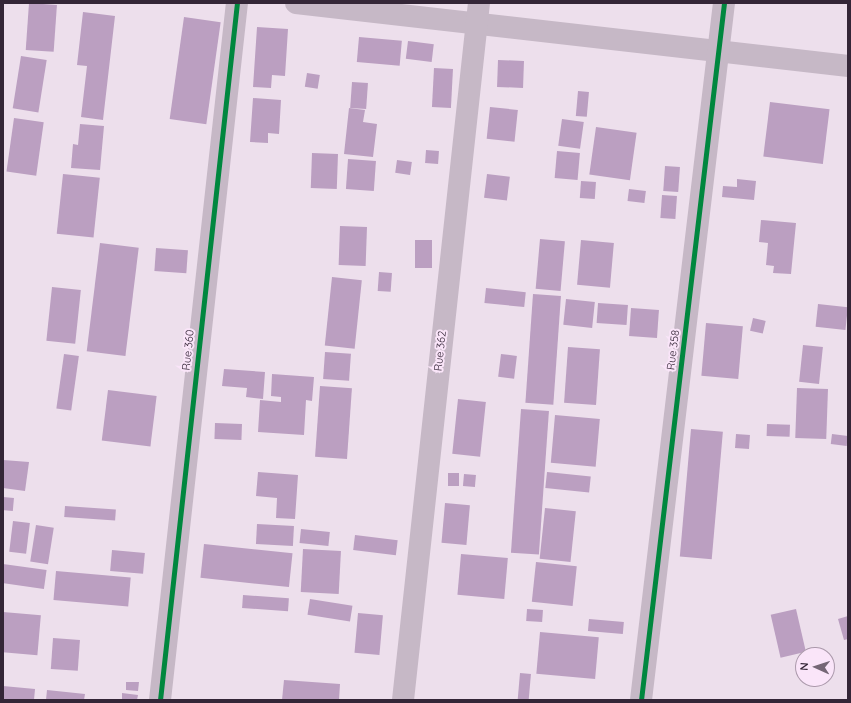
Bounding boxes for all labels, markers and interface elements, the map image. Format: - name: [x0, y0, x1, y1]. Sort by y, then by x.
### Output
- street label: Rue 360: [179, 329, 197, 371]
- street label: Rue 358: [664, 329, 682, 371]
- street label: Rue 362: [431, 330, 449, 372]
- north arrow: [795, 647, 835, 687]
- text: N: [797, 662, 811, 671]

